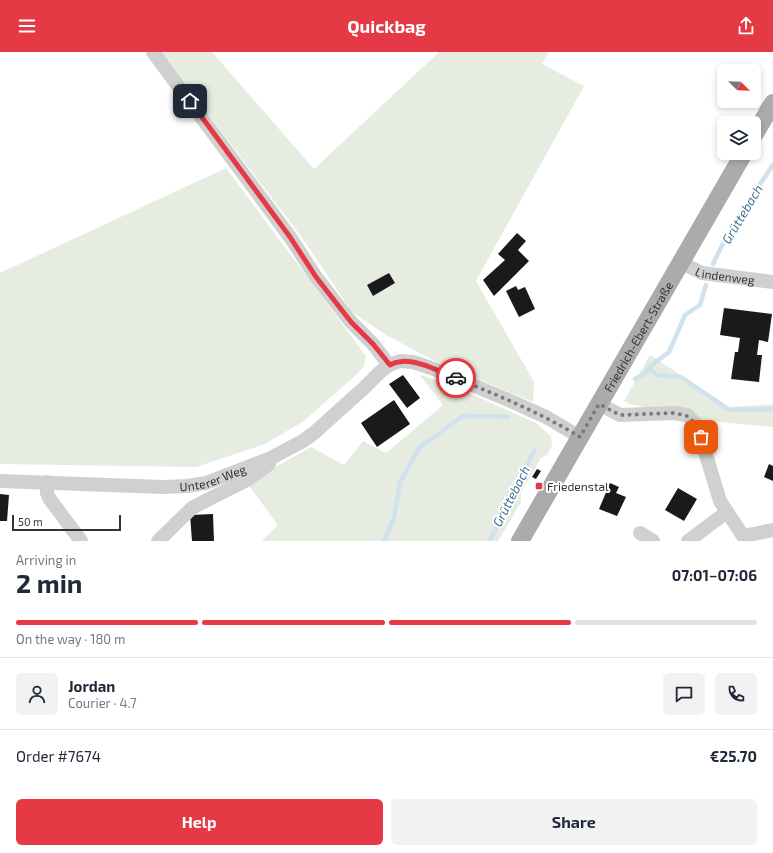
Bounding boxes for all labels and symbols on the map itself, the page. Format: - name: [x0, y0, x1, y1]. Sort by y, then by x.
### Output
- north arrow: [717, 64, 761, 108]
- pin: [173, 84, 207, 118]
- water label: Grüttebach: [718, 182, 766, 246]
- street label: Lindenweg: [693, 264, 756, 287]
- street label: Friedrich-Ebert-Straße: [601, 279, 675, 394]
- courier: [436, 358, 476, 398]
- pin: [684, 420, 718, 454]
- street label: Unterer Weg: [179, 461, 248, 493]
- water label: Grüttebach: [489, 463, 533, 529]
- place label: Friedenstal: [547, 479, 609, 493]
- marker: Friedenstal: [534, 481, 544, 491]
- scale bar: [12, 513, 121, 532]

